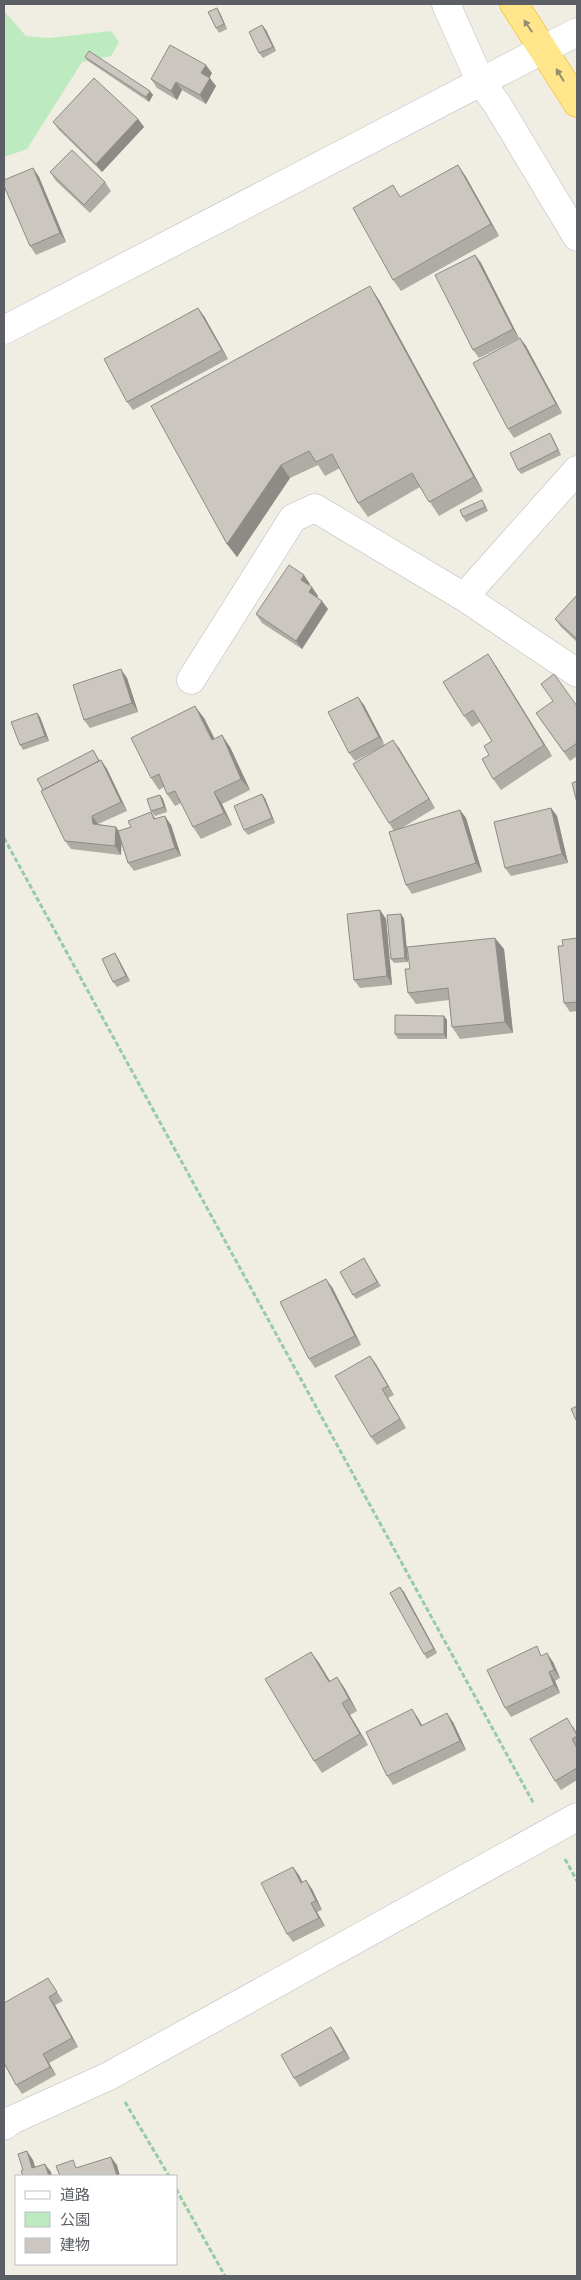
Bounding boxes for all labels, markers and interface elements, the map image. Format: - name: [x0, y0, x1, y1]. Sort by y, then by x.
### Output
- one-way arrow: [524, 19, 533, 33]
- one-way arrow: [556, 69, 565, 82]
- legend: [15, 2175, 178, 2265]
- text: 道路: [60, 2185, 90, 2204]
- text: 公園: [60, 2210, 90, 2229]
- text: 建物: [60, 2235, 90, 2254]

